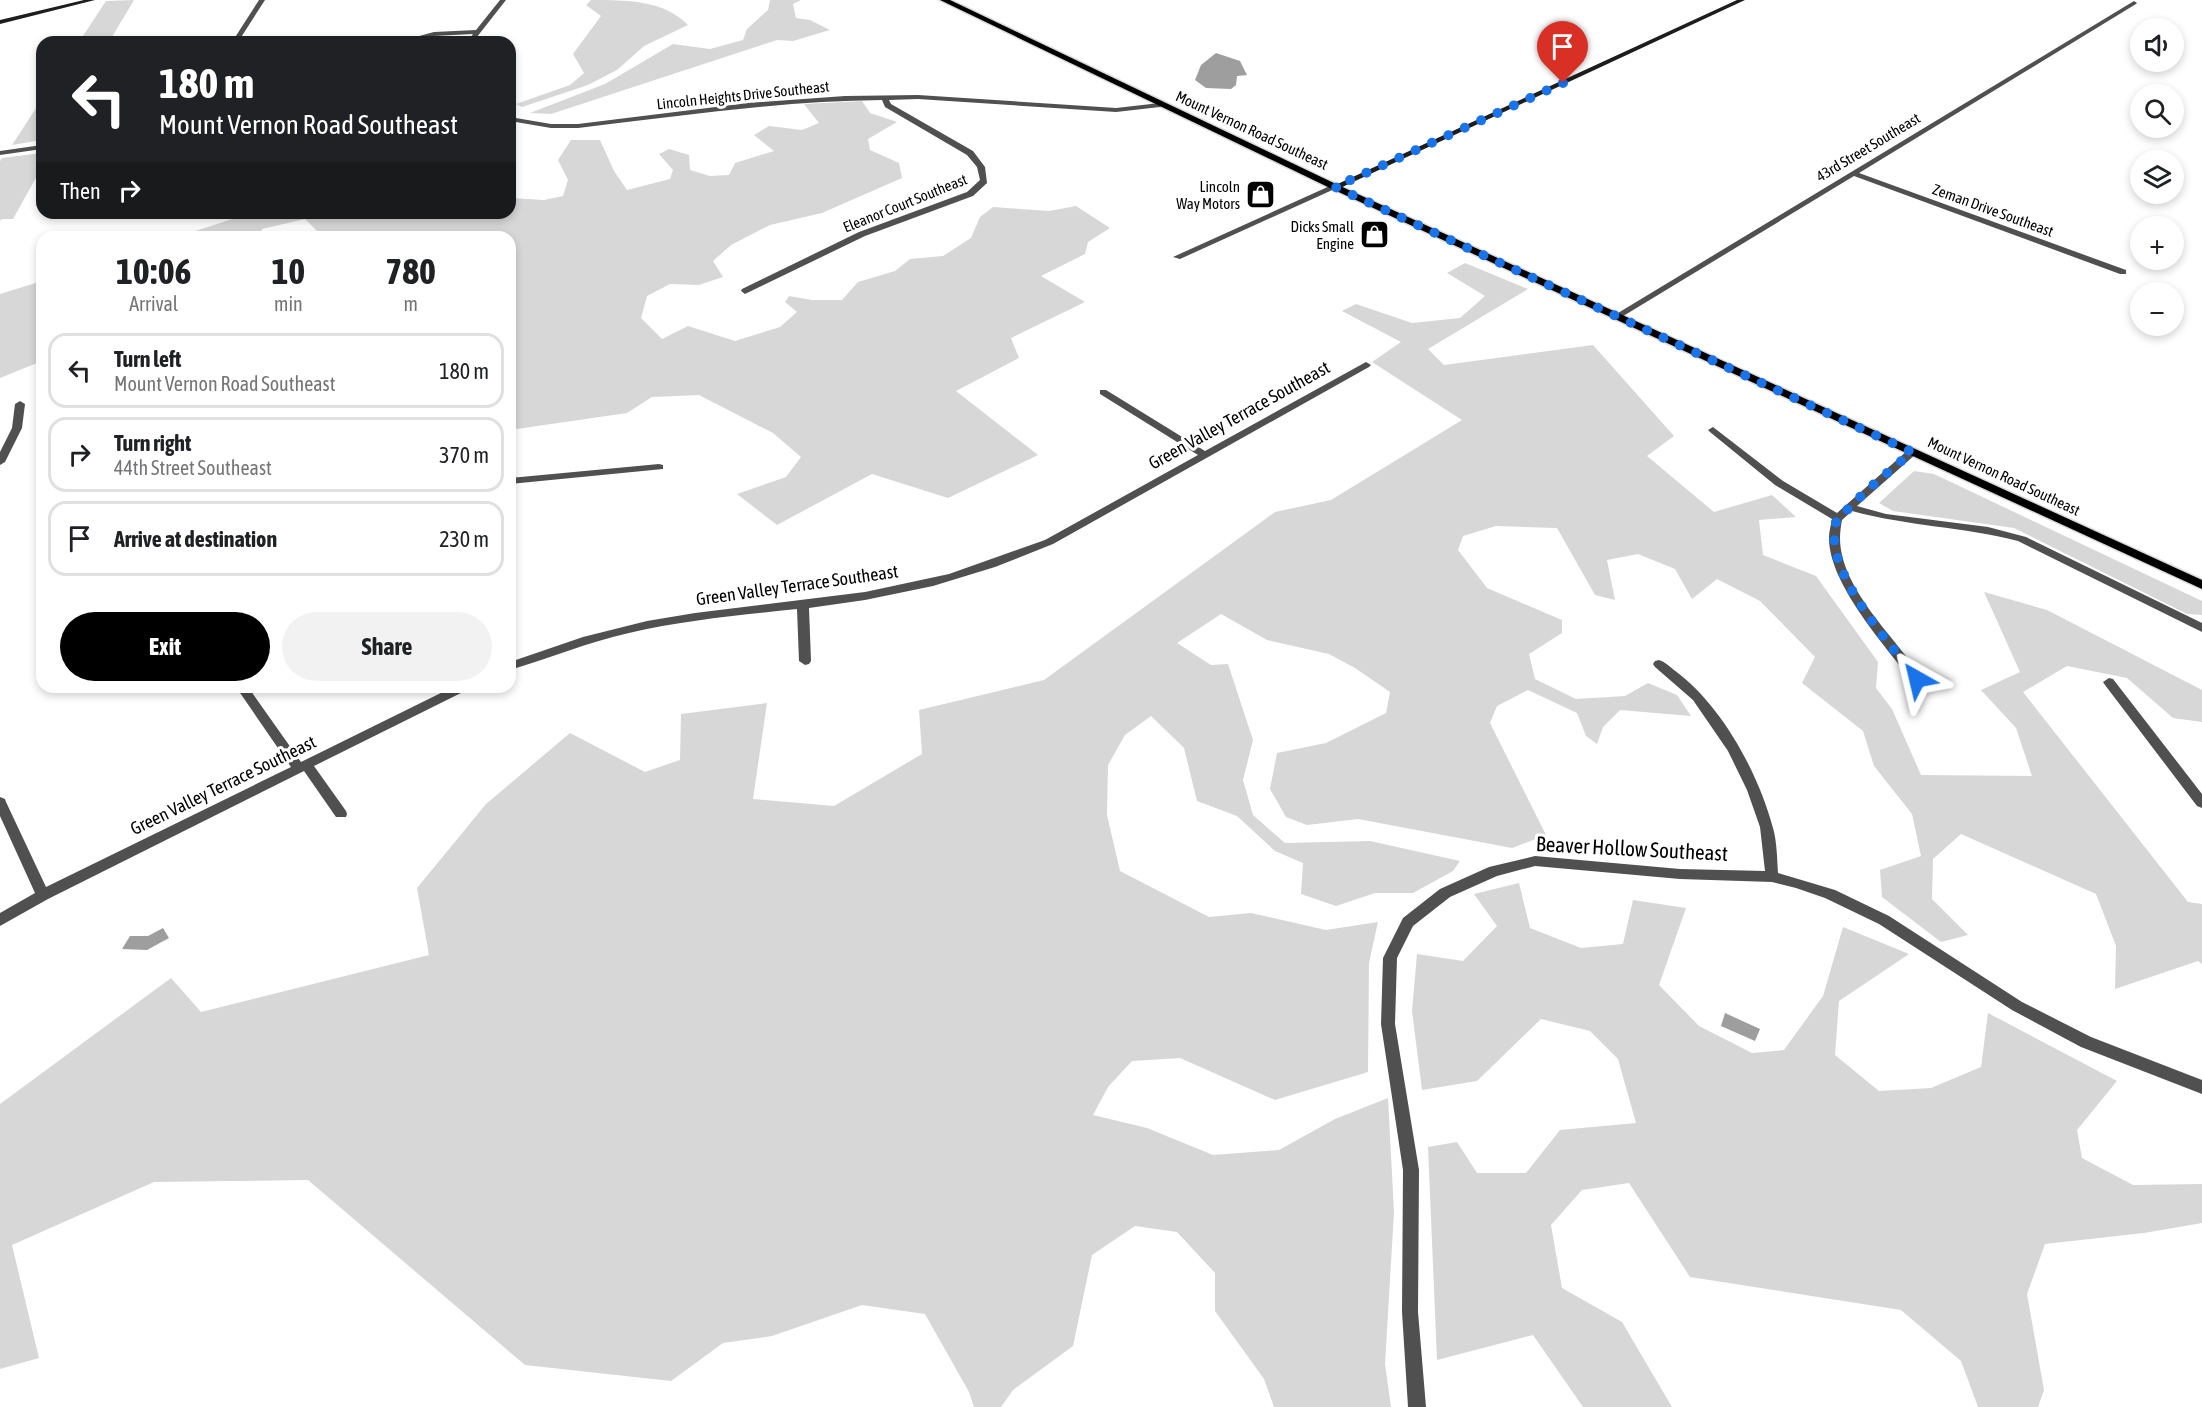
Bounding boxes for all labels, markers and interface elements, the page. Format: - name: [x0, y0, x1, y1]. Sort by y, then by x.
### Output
- map controls: [2130, 18, 2184, 336]
- button: sound: [2130, 18, 2184, 72]
- pin: [1537, 21, 1588, 83]
- icon: arrive: [1546, 30, 1579, 63]
- text: 180 m: [159, 59, 254, 107]
- icon: left: [60, 60, 138, 138]
- street label: Lincoln Heights Drive Southeast: [656, 77, 830, 113]
- button: search: [2130, 84, 2184, 138]
- street label: Mount Vernon Road Southeast: [1173, 87, 1331, 173]
- text: Mount Vernon Road Southeast: [159, 109, 458, 140]
- street label: 43rd Street Southeast: [1813, 109, 1923, 185]
- button: layers: [2130, 150, 2184, 204]
- street label: Eleanor Court Southeast: [841, 170, 969, 236]
- icon: right: [113, 174, 146, 207]
- text: Then: [60, 178, 101, 204]
- place label: Lincoln Way Motors: [1176, 178, 1240, 212]
- shop icon: Lincoln Way Motors: [1245, 179, 1277, 211]
- street label: Zeman Drive Southeast: [1930, 180, 2056, 240]
- button: +: [2130, 216, 2184, 270]
- place label: Dicks Small Engine: [1291, 218, 1354, 252]
- shop icon: Dicks Small Engine: [1359, 219, 1391, 251]
- text: 10:06: [116, 250, 191, 292]
- text: 10: [271, 250, 305, 292]
- text: 780: [385, 250, 436, 292]
- button: −: [2130, 282, 2184, 336]
- text: Arrival: [129, 292, 178, 315]
- text: min: [274, 292, 303, 315]
- text: m: [403, 292, 418, 315]
- text: Turn left: [114, 346, 181, 372]
- icon: left: [63, 354, 96, 387]
- street label: Green Valley Terrace Southeast: [1145, 356, 1333, 474]
- text: 180 m: [439, 358, 489, 384]
- text: Mount Vernon Road Southeast: [114, 372, 335, 395]
- text: Turn right: [114, 430, 191, 456]
- street label: Mount Vernon Road Southeast: [1925, 433, 2083, 519]
- icon: right: [63, 438, 96, 471]
- text: 370 m: [439, 442, 489, 468]
- text: 44th Street Southeast: [114, 456, 272, 479]
- icon: arrive: [63, 522, 96, 555]
- text: Arrive at destination: [114, 526, 277, 552]
- text: 230 m: [439, 526, 489, 552]
- street label: Green Valley Terrace Southeast: [695, 560, 899, 610]
- button: Exit: [60, 612, 270, 681]
- button: Share: [282, 612, 492, 681]
- position arrow: [1885, 647, 1949, 711]
- street label: Green Valley Terrace Southeast: [127, 731, 319, 839]
- street label: Beaver Hollow Southeast: [1535, 831, 1729, 865]

